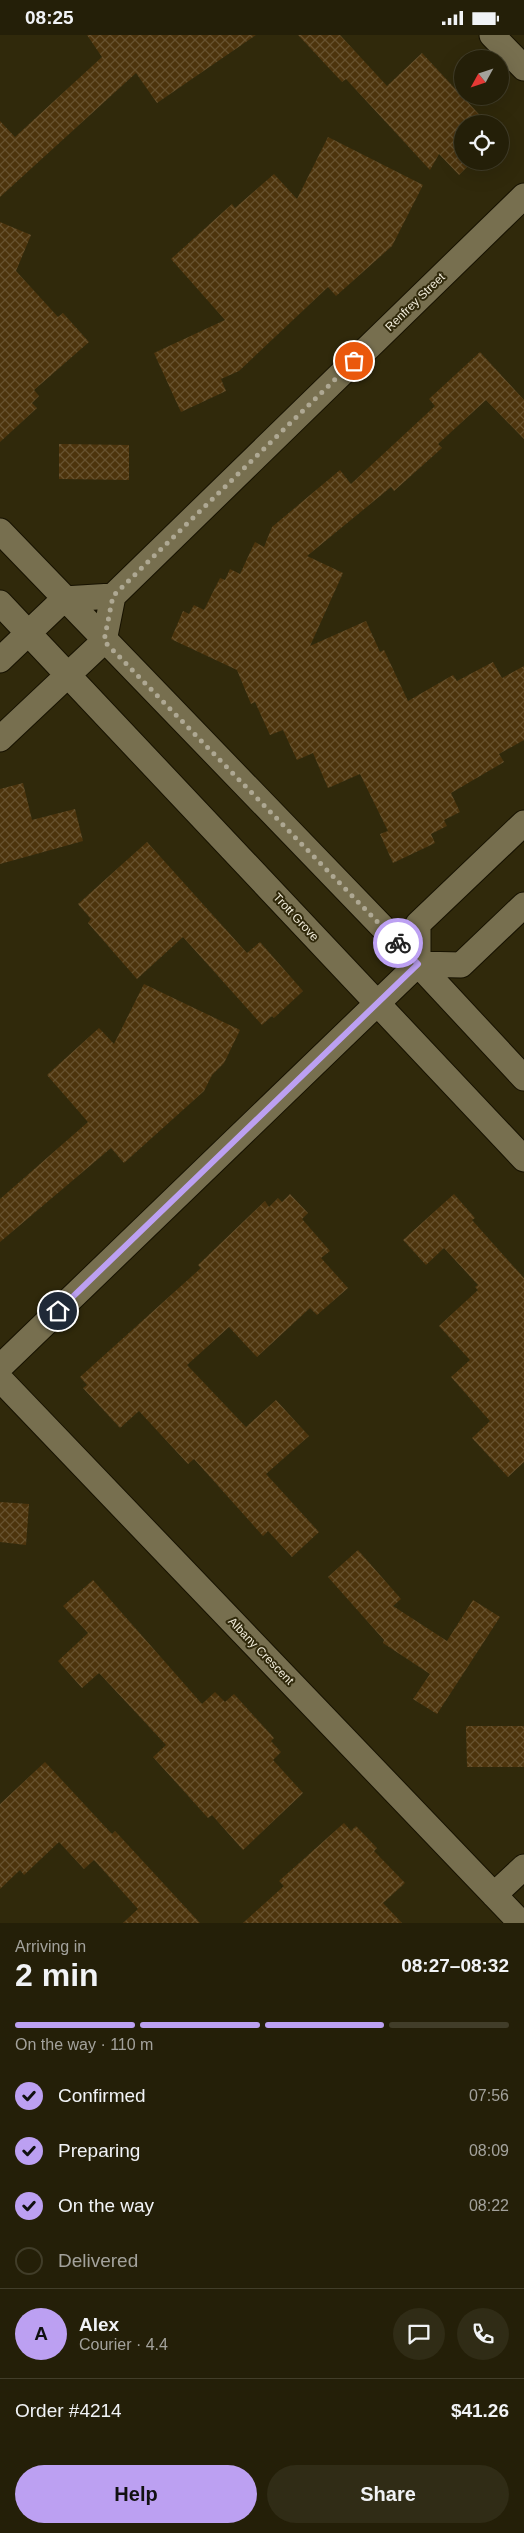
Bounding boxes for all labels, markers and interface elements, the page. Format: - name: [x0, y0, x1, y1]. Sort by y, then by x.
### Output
- text: 08:25: [25, 7, 74, 28]
- north arrow: [454, 50, 509, 105]
- map controls: [454, 50, 509, 170]
- button: locate: [454, 115, 509, 170]
- street label: Renfrey Street: [382, 270, 448, 334]
- pin: [333, 340, 375, 382]
- icon: bag: [340, 347, 368, 375]
- street label: Trott Grove: [270, 890, 322, 944]
- courier: [373, 918, 423, 968]
- icon: bike: [384, 929, 412, 957]
- pin: [37, 1290, 79, 1332]
- icon: home: [44, 1297, 72, 1325]
- street label: Albany Crescent: [225, 1614, 297, 1688]
- text: Arriving in: [15, 1938, 86, 1955]
- text: 08:27–08:32: [401, 1955, 509, 1976]
- text: 2 min: [15, 1957, 99, 1993]
- text: On the way · 110 m: [15, 2036, 153, 2053]
- icon: check: [15, 2082, 43, 2110]
- text: Confirmed: [58, 2085, 146, 2106]
- text: 07:56: [469, 2087, 509, 2104]
- icon: check: [15, 2137, 43, 2165]
- text: Preparing: [58, 2140, 140, 2161]
- text: 08:09: [469, 2142, 509, 2159]
- icon: check: [15, 2192, 43, 2220]
- text: On the way: [58, 2195, 154, 2216]
- text: 08:22: [469, 2197, 509, 2214]
- text: Delivered: [58, 2250, 138, 2271]
- button: chat: [393, 2308, 445, 2360]
- button: phone: [457, 2308, 509, 2360]
- text: Alex: [79, 2314, 119, 2335]
- text: A: [34, 2323, 48, 2344]
- text: Courier · 4.4: [79, 2336, 168, 2353]
- text: Order #4214: [15, 2400, 122, 2421]
- text: $41.26: [451, 2400, 509, 2421]
- button: Help: [15, 2465, 257, 2523]
- button: Share: [267, 2465, 509, 2523]

